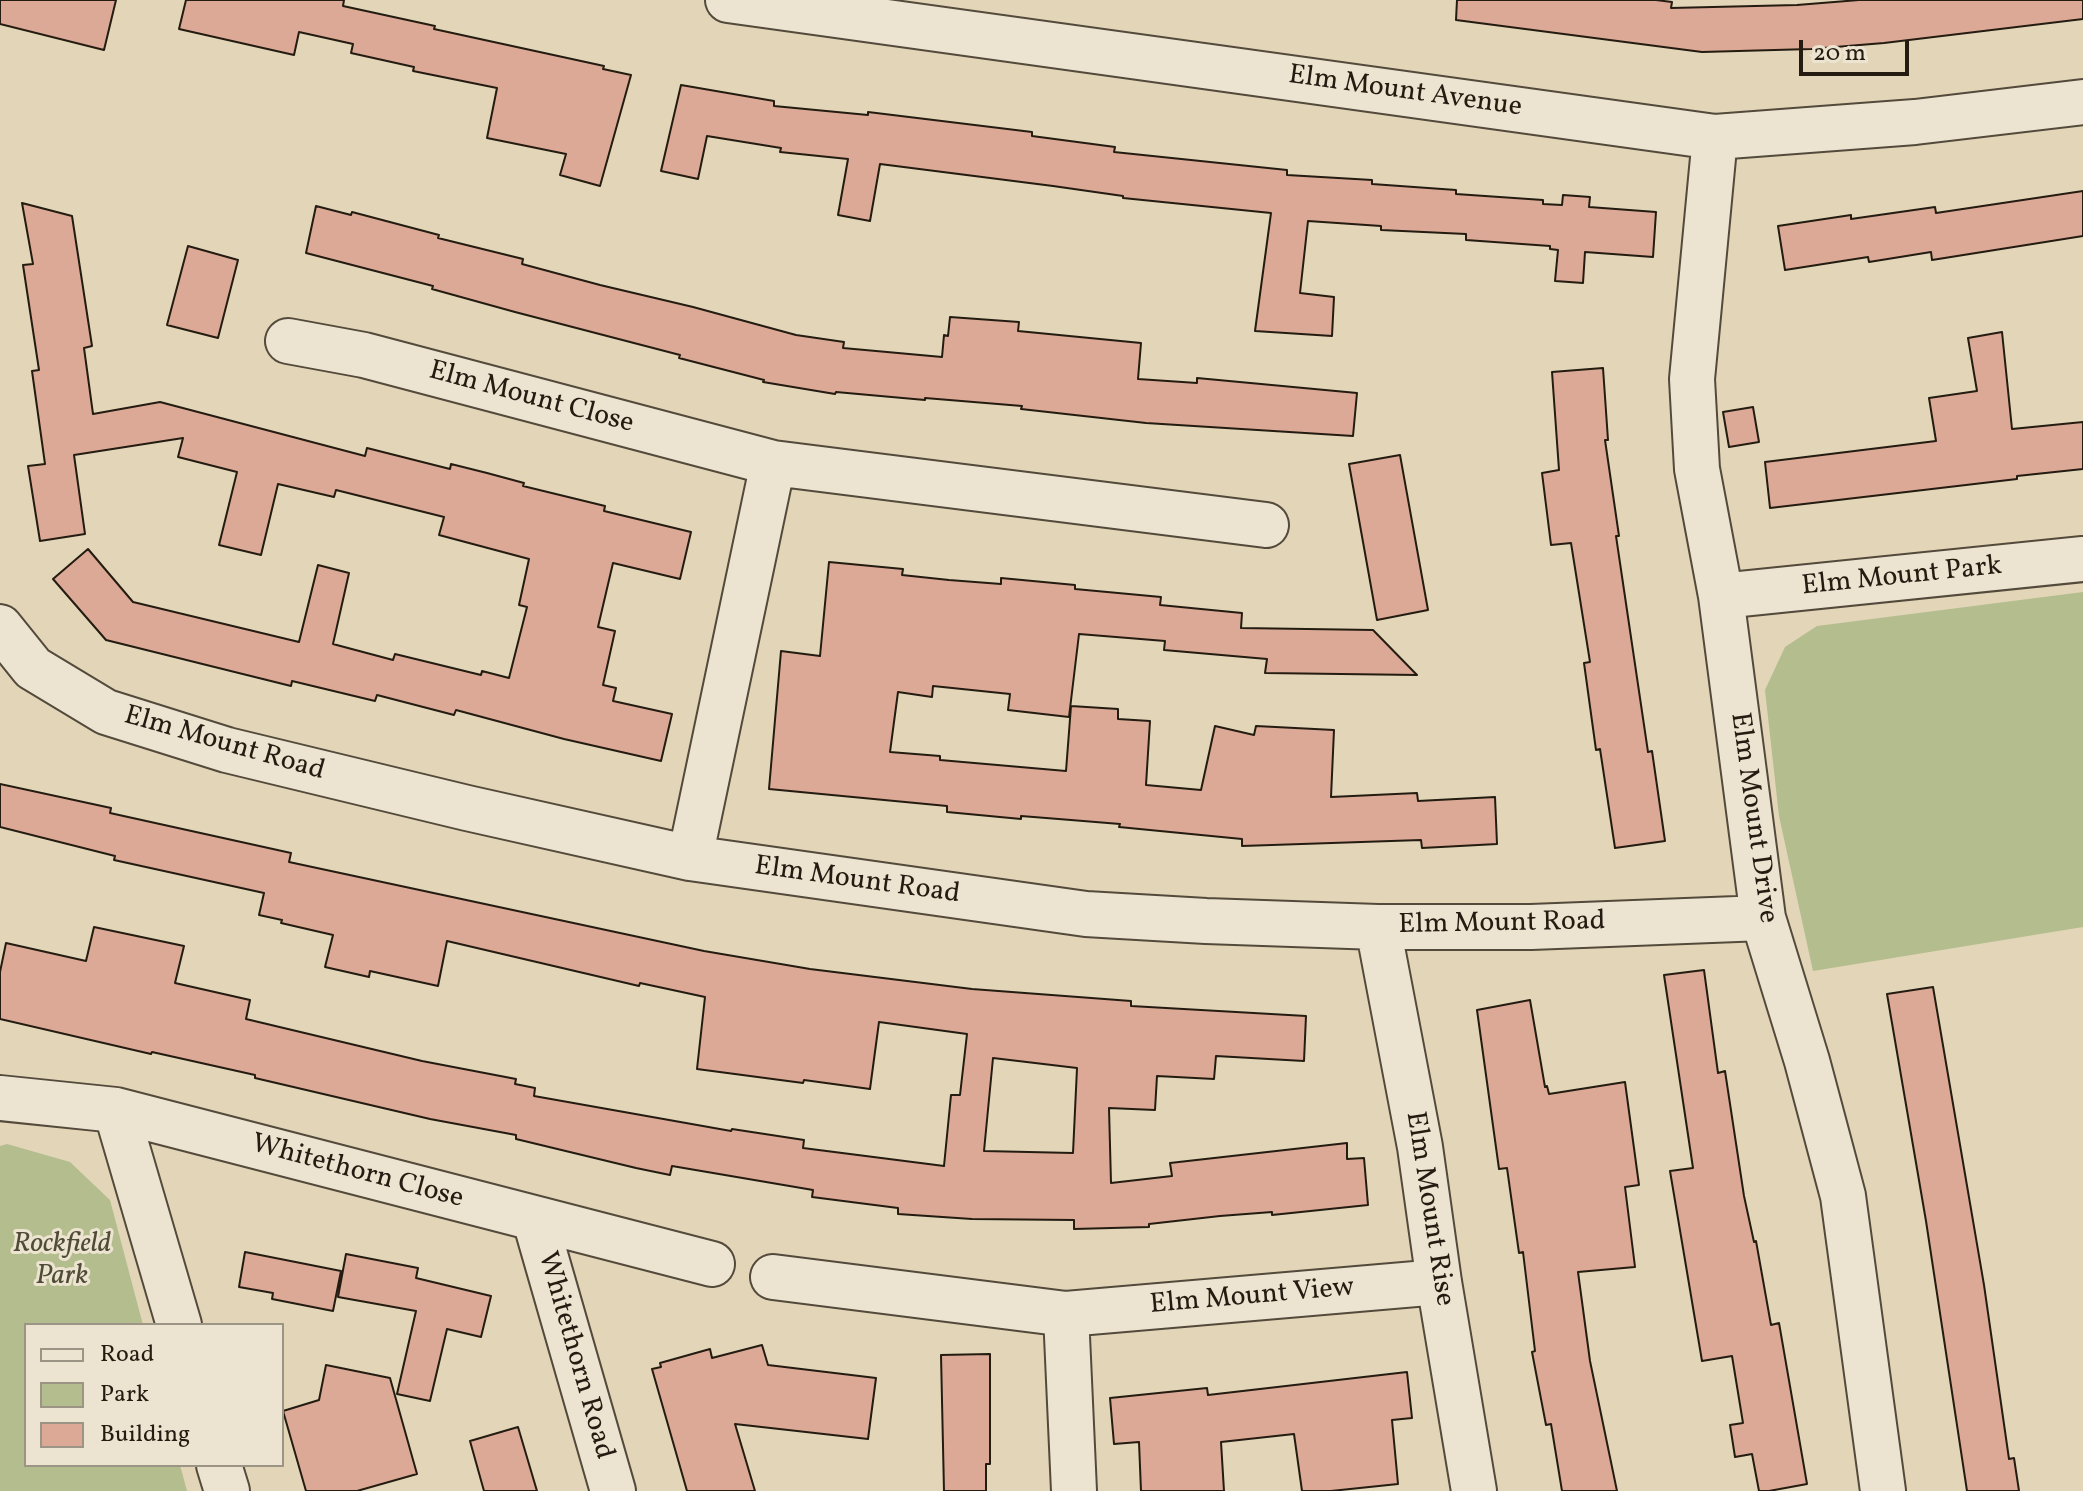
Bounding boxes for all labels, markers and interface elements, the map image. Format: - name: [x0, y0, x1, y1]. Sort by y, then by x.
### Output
- scale bar: [1803, 24, 1913, 74]
- text: 20 m: [1813, 37, 1866, 71]
- street label: Elm Mount Avenue: [1286, 60, 1524, 126]
- street label: Elm Mount Close: [425, 356, 637, 442]
- street label: Elm Mount Park: [1800, 551, 2004, 605]
- street label: Elm Mount Road: [120, 700, 328, 790]
- street label: Elm Mount Drive: [1721, 711, 1783, 925]
- street label: Elm Mount Road: [752, 851, 962, 913]
- street label: Elm Mount Road: [1398, 906, 1606, 944]
- street label: Elm Mount Rise: [1396, 1109, 1460, 1309]
- street label: Whitethorn Close: [247, 1129, 467, 1217]
- park label: Rockfield Park: [13, 1229, 111, 1295]
- street label: Whitethorn Road: [528, 1248, 620, 1464]
- street label: Elm Mount View: [1149, 1272, 1355, 1324]
- legend: [24, 1323, 284, 1467]
- text: Road: [100, 1338, 154, 1372]
- text: Park: [100, 1378, 149, 1412]
- text: Building: [100, 1418, 190, 1452]

